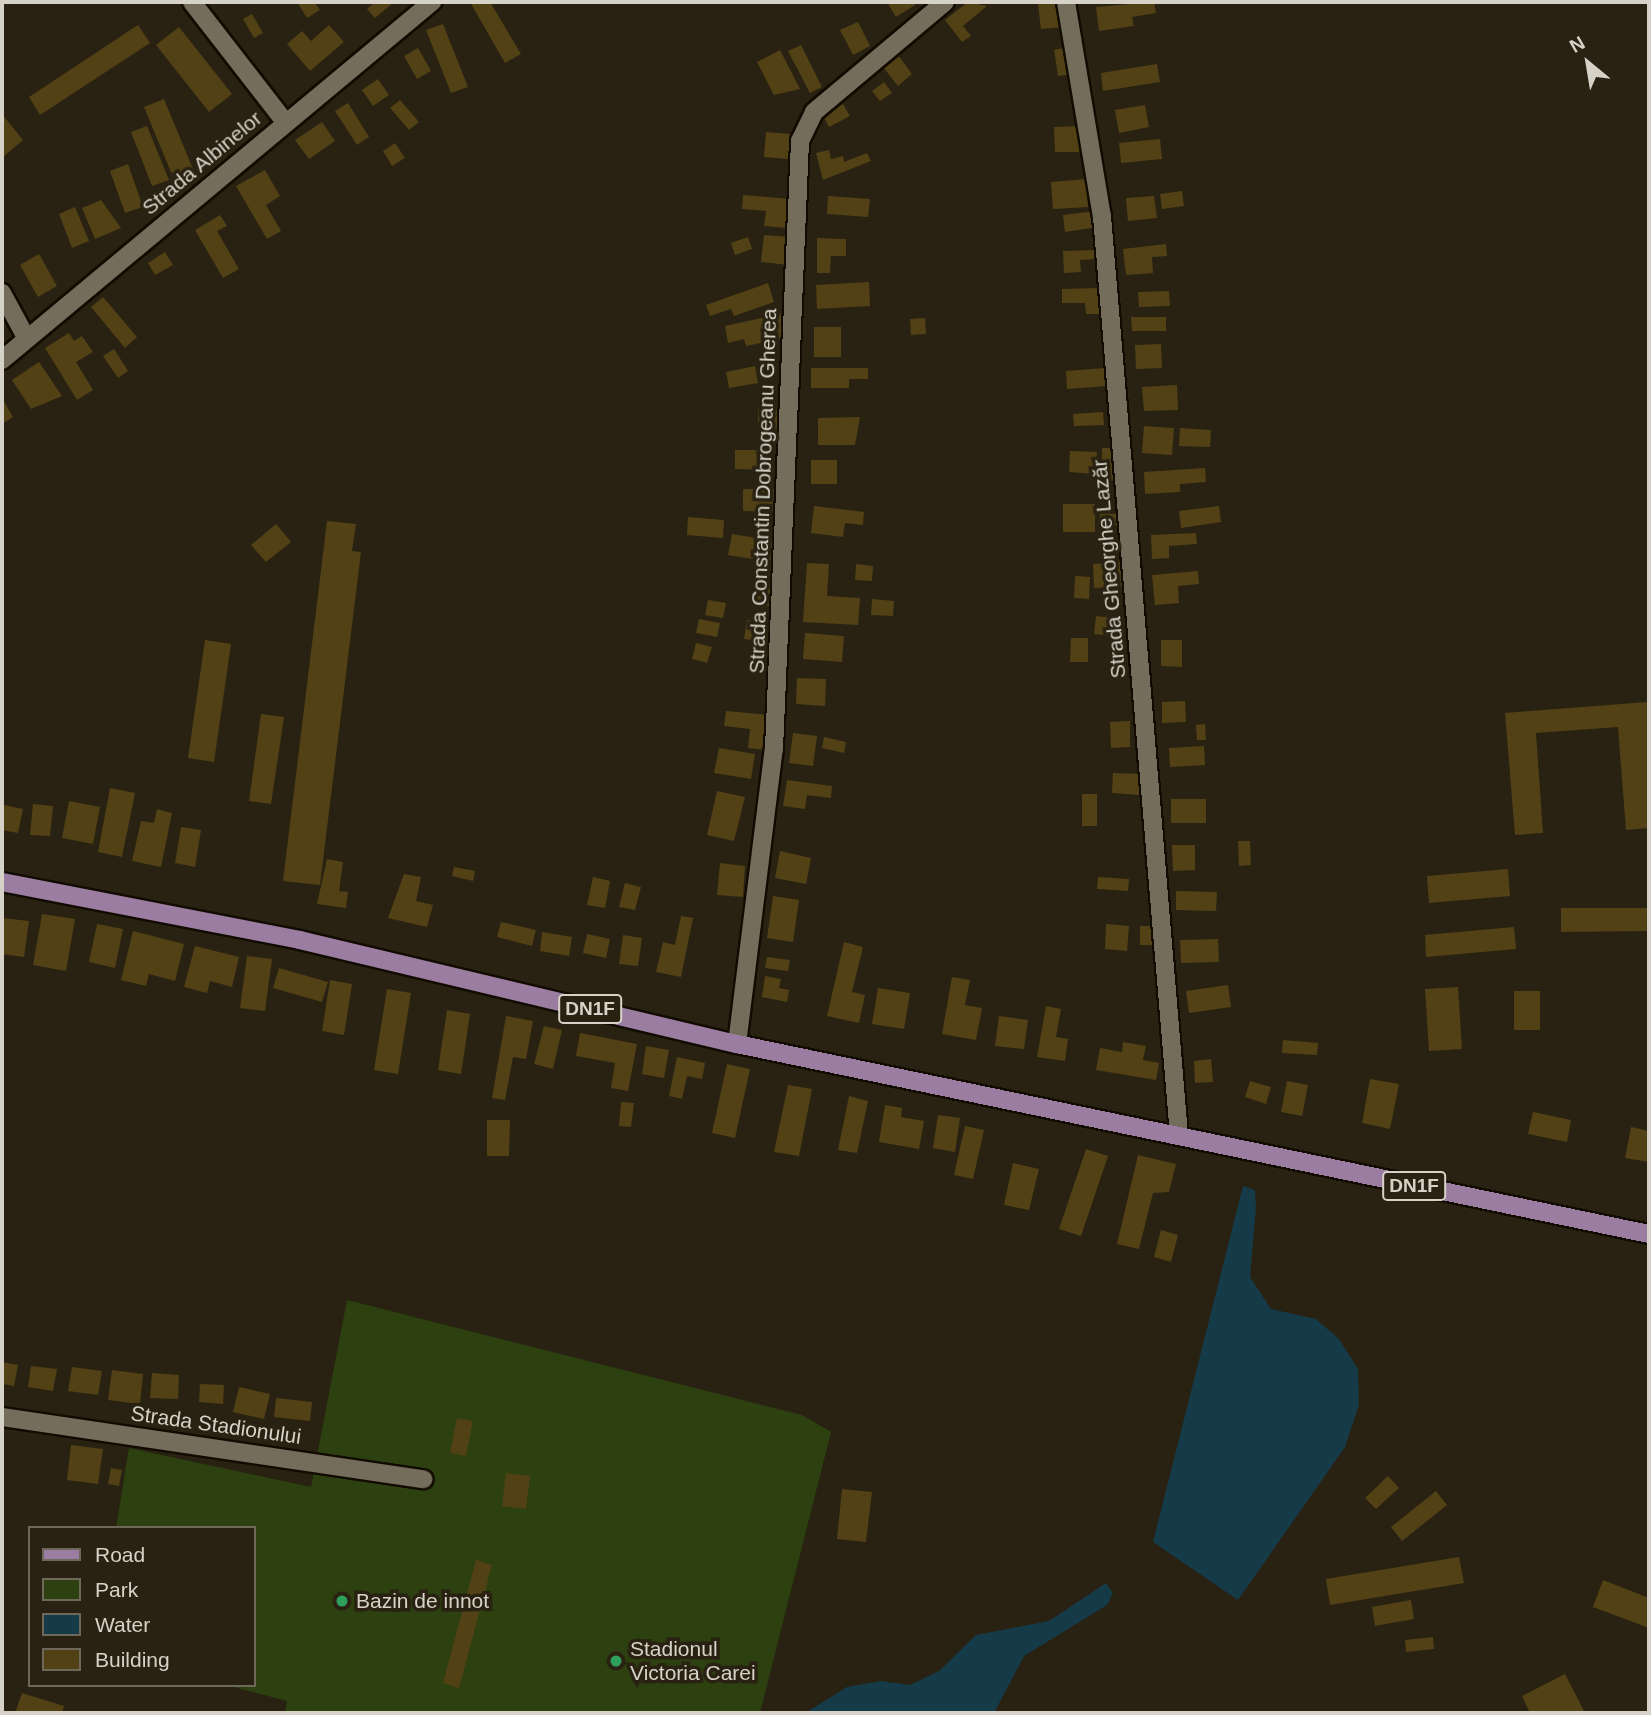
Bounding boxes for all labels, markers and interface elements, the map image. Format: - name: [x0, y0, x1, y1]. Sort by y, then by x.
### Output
- north arrow: [1553, 28, 1623, 98]
- text: N: [1566, 32, 1588, 57]
- street label: Strada Albinelor: [137, 105, 267, 221]
- street label: Strada Constantin Dobrogeanu Gherea: [744, 308, 782, 674]
- street label: Strada Gheorghe Lazăr: [1087, 459, 1131, 679]
- road number: DN1F: [557, 993, 623, 1024]
- road number: DN1F: [1381, 1170, 1447, 1202]
- street label: Strada Stadionului: [129, 1401, 303, 1449]
- legend: [28, 1526, 256, 1687]
- text: Road: [95, 1543, 145, 1566]
- text: Park: [95, 1578, 138, 1601]
- place label: Bazin de innot: [356, 1588, 489, 1614]
- marker: Bazin de innot: [334, 1593, 350, 1609]
- text: Water: [95, 1613, 150, 1636]
- place label: Stadionul Victoria Carei: [630, 1636, 756, 1686]
- text: Building: [95, 1648, 170, 1671]
- marker: Stadionul Victoria Carei: [608, 1653, 624, 1669]

